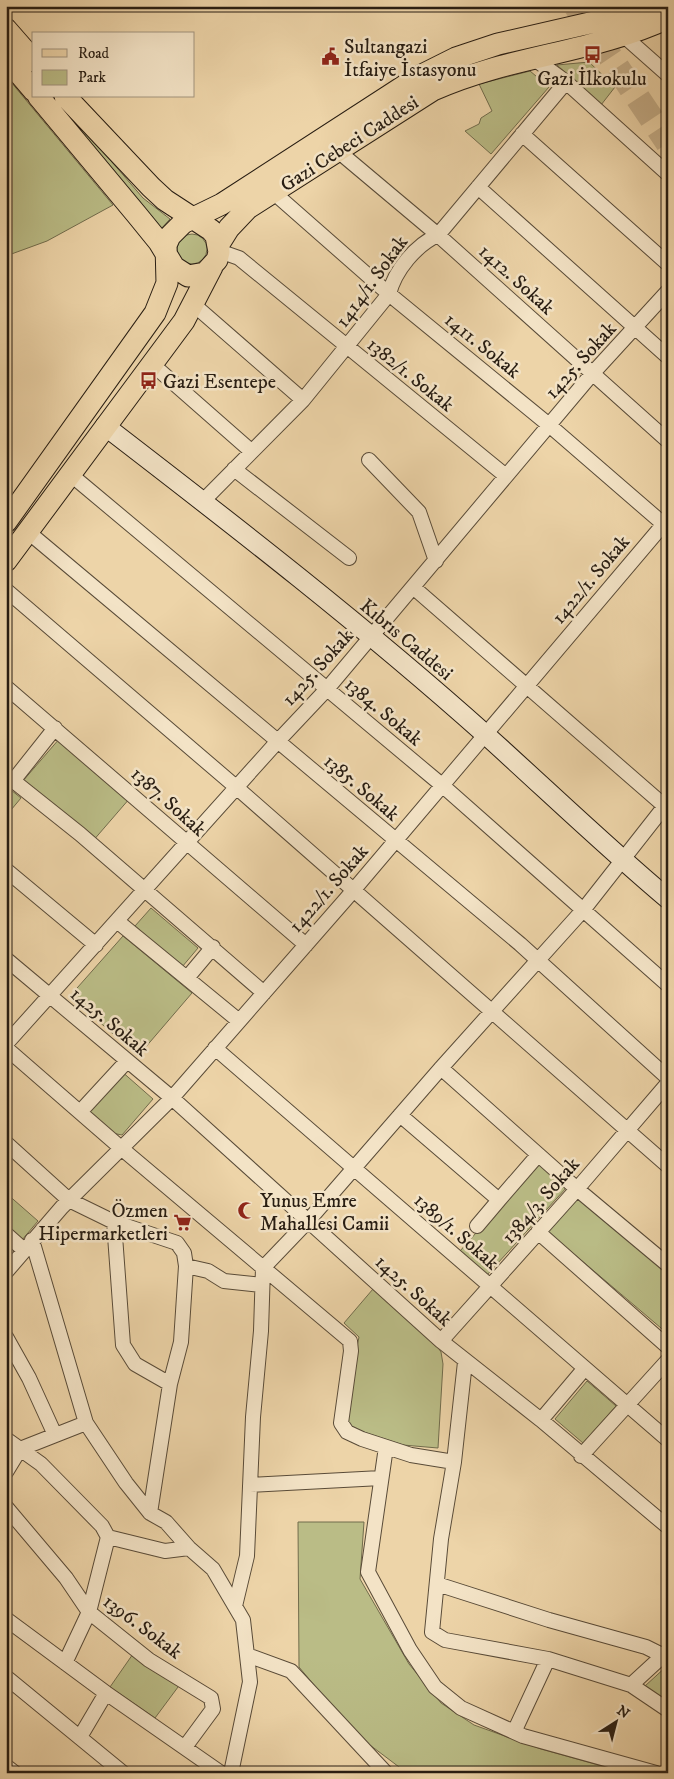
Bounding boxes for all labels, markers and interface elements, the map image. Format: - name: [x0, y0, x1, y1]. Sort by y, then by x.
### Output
- legend: [32, 32, 195, 98]
- place label: Sultangazi İtfaiye İstasyonu: [344, 35, 476, 83]
- text: Road: [78, 44, 110, 63]
- bus stop icon: Gazi İlkokulu: [582, 44, 602, 64]
- public building icon: Sultangazi İtfaiye İstasyonu: [320, 47, 340, 67]
- place label: Gazi İlkokulu: [537, 67, 647, 92]
- text: Park: [78, 68, 107, 87]
- street label: Gazi Cebeci Caddesi: [276, 90, 424, 198]
- street label: 1414/1. Sokak: [330, 231, 414, 333]
- street label: 1412. Sokak: [473, 239, 559, 321]
- street label: 1411. Sokak: [439, 308, 525, 385]
- street label: 1425. Sokak: [540, 317, 622, 405]
- street label: 1382/1. Sokak: [361, 332, 459, 418]
- place label: Gazi Esentepe: [163, 370, 276, 395]
- bus stop icon: Gazi Esentepe: [139, 371, 159, 391]
- street label: 1422/1. Sokak: [547, 530, 636, 630]
- street label: Kıbrıs Caddesi: [354, 594, 458, 686]
- street label: 1425. Sokak: [277, 624, 359, 712]
- street label: 1384. Sokak: [339, 672, 427, 752]
- street label: 1385. Sokak: [318, 749, 404, 827]
- street label: 1387. Sokak: [125, 762, 211, 842]
- street label: 1422/1. Sokak: [284, 840, 374, 938]
- street label: 1425. Sokak: [64, 982, 154, 1062]
- street label: 1384/3. Sokak: [497, 1152, 586, 1249]
- street label: 1389/1. Sokak: [408, 1188, 504, 1276]
- place label: Yunus Emre Mahallesi Camii: [260, 1189, 389, 1237]
- place label: Özmen Hipermarketleri: [38, 1199, 169, 1247]
- mosque icon: Yunus Emre Mahallesi Camii: [236, 1201, 256, 1221]
- supermarket icon: Özmen Hipermarketleri: [172, 1212, 192, 1232]
- street label: 1425. Sokak: [369, 1250, 457, 1332]
- street label: 1396. Sokak: [98, 1589, 187, 1665]
- north arrow: [592, 1696, 642, 1746]
- text: N: [613, 1702, 633, 1723]

